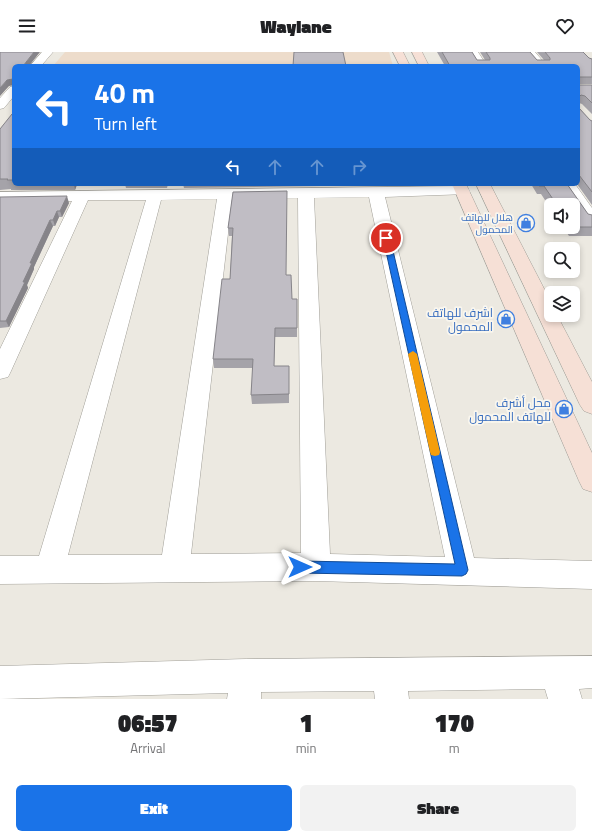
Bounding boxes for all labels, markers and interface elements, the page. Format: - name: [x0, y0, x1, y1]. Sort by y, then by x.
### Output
- text: Waylane: [260, 13, 332, 40]
- icon: menu: [16, 15, 38, 37]
- icon: heart: [554, 15, 576, 37]
- text: 40 m: [94, 71, 155, 114]
- icon: left: [28, 80, 80, 132]
- text: Turn left: [94, 110, 157, 137]
- icon: left: [222, 156, 244, 178]
- icon: ahead: [264, 156, 286, 178]
- icon: ahead: [306, 156, 328, 178]
- icon: right: [348, 156, 370, 178]
- map controls: [544, 198, 580, 322]
- button: sound: [544, 198, 580, 234]
- place label: هلال للهاتف المحمول: [461, 210, 513, 237]
- shop icon: هلال للهاتف المحمول: [516, 213, 536, 233]
- pin: [369, 221, 403, 255]
- icon: arrive: [375, 227, 397, 249]
- button: search: [544, 242, 580, 278]
- button: layers: [544, 286, 580, 322]
- place label: اشرف للهاتف المحمول: [427, 303, 493, 336]
- shop icon: اشرف للهاتف المحمول: [496, 309, 516, 329]
- place label: محل أشرف للهاتف المحمول: [469, 393, 551, 426]
- shop icon: محل أشرف للهاتف المحمول: [554, 399, 574, 419]
- position arrow: [279, 546, 321, 588]
- text: 06:57: [118, 705, 178, 741]
- text: 1: [299, 705, 313, 741]
- text: 170: [434, 705, 474, 741]
- text: Arrival: [130, 738, 165, 758]
- text: min: [296, 738, 316, 758]
- text: m: [449, 738, 460, 758]
- button: Exit: [16, 785, 292, 831]
- button: Share: [300, 785, 576, 831]

